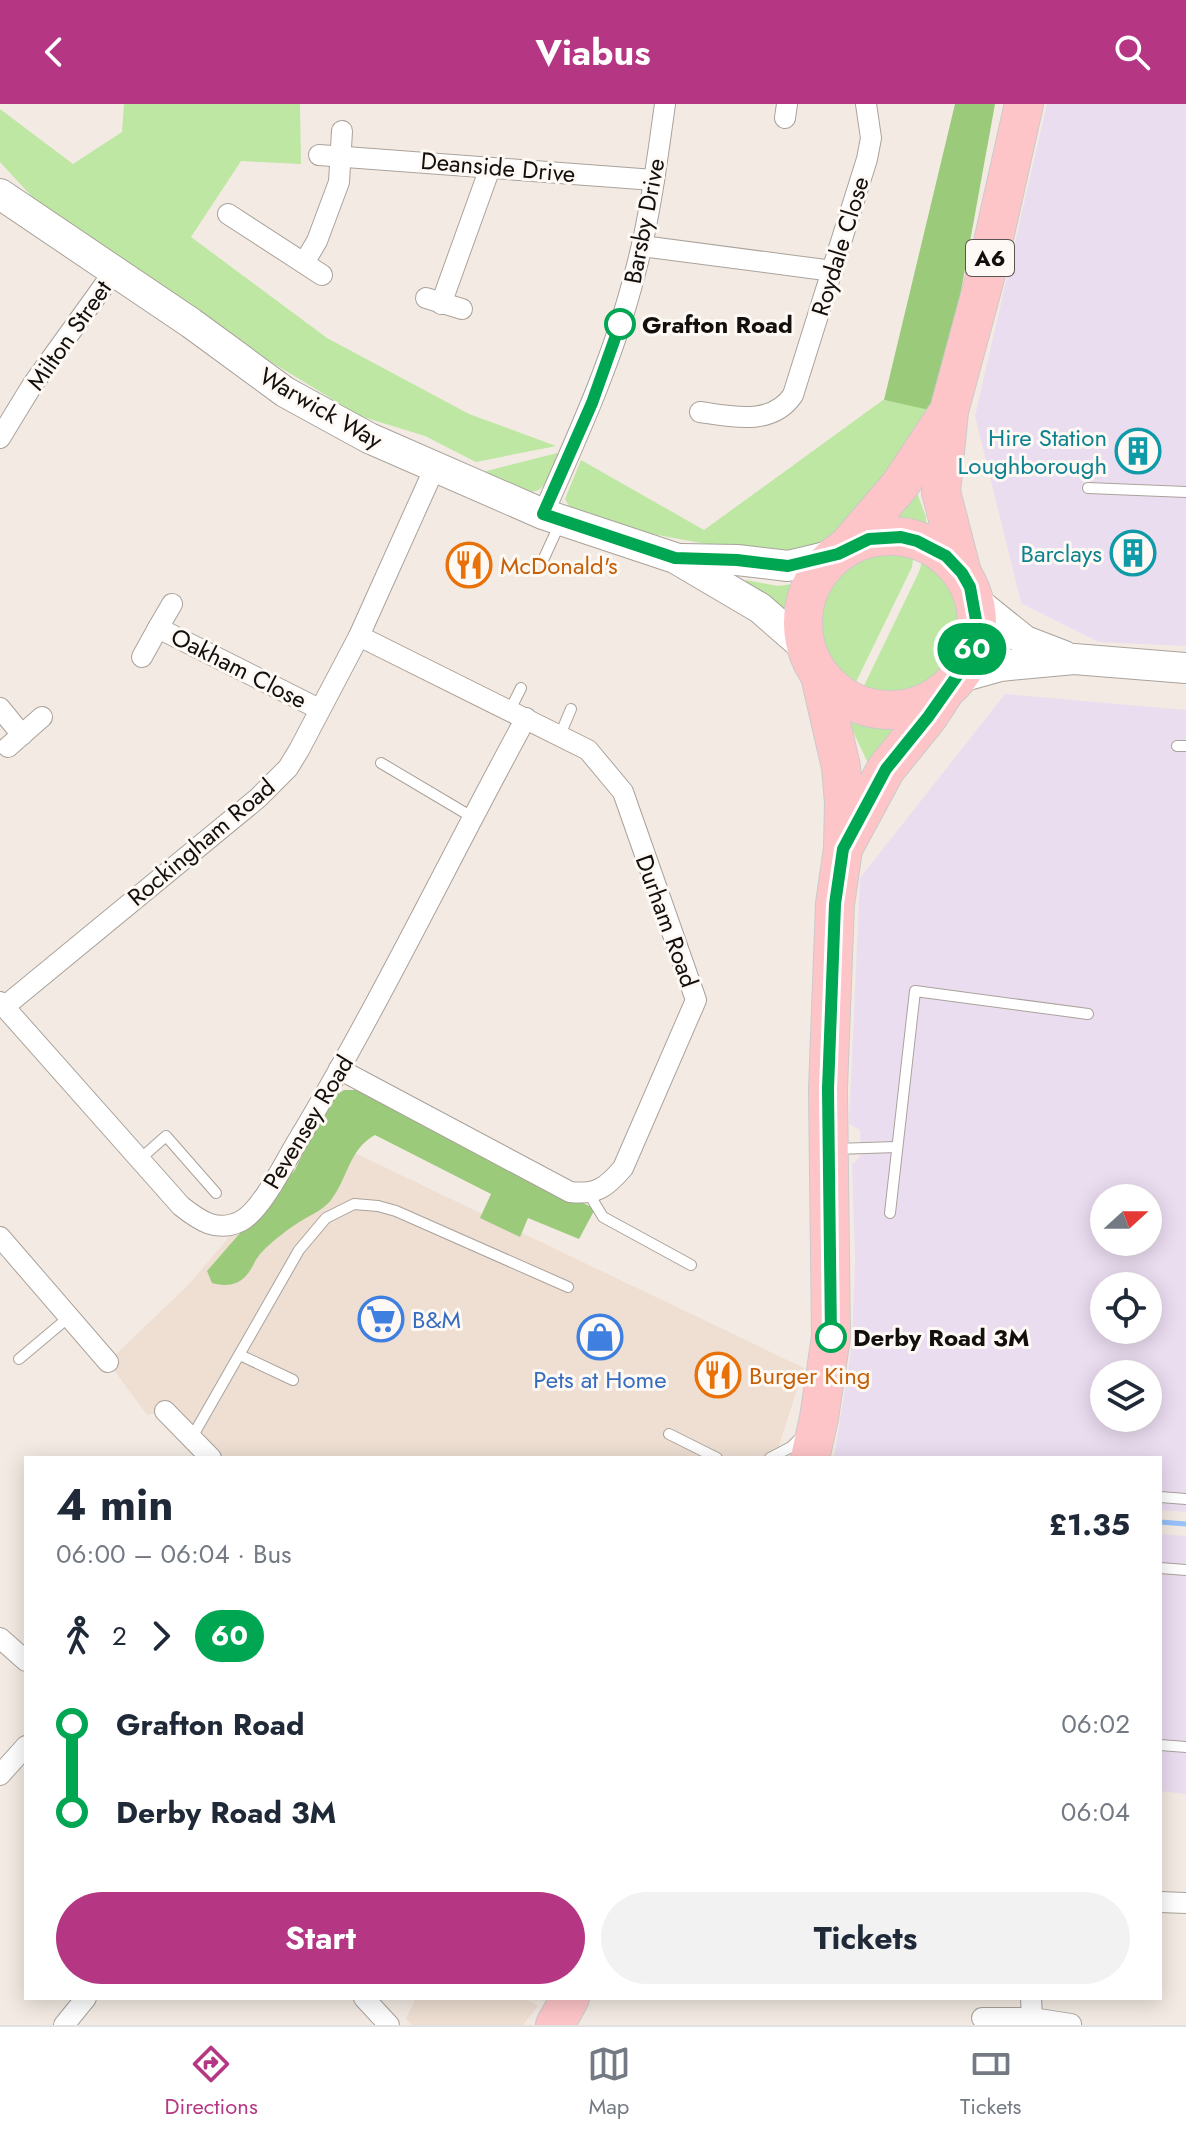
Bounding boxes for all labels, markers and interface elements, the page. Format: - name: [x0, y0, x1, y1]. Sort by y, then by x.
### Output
- text: Viabus: [535, 26, 651, 78]
- icon: back: [32, 30, 76, 74]
- icon: search: [1110, 30, 1154, 74]
- street label: Deanside Drive: [419, 143, 577, 191]
- street label: Barsby Drive: [615, 155, 673, 287]
- street label: Roydale Close: [802, 172, 878, 320]
- road number: A6: [966, 240, 1014, 276]
- street label: Milton Street: [18, 273, 120, 397]
- place label: Grafton Road: [642, 307, 793, 342]
- marker: Grafton Road: [605, 309, 635, 339]
- street label: Warwick Way: [253, 359, 389, 458]
- place label: Hire Station Loughborough: [958, 420, 1107, 483]
- building icon: Hire Station Loughborough: [1114, 427, 1162, 475]
- building icon: Barclays: [1109, 529, 1157, 577]
- place label: Barclays: [1021, 536, 1102, 571]
- restaurant icon: McDonald's: [445, 541, 493, 589]
- place label: McDonald's: [500, 548, 618, 583]
- street label: Oakham Close: [165, 619, 313, 717]
- line badge: 60: [936, 623, 1008, 675]
- text: 60: [953, 628, 991, 669]
- street label: Rockingham Road: [120, 770, 282, 914]
- street label: Durham Road: [627, 850, 707, 992]
- street label: Pevensey Road: [254, 1048, 362, 1196]
- north arrow: [1090, 1184, 1162, 1256]
- map controls: [1090, 1184, 1162, 1432]
- button: locate: [1090, 1272, 1162, 1344]
- supermarket icon: B&M: [357, 1295, 405, 1343]
- place label: B&M: [412, 1302, 461, 1337]
- shop icon: Pets at Home: [576, 1313, 624, 1361]
- place label: Derby Road 3M: [853, 1320, 1029, 1355]
- marker: Derby Road 3M: [816, 1322, 846, 1352]
- restaurant icon: Burger King: [694, 1351, 742, 1399]
- place label: Burger King: [749, 1358, 870, 1393]
- button: layers: [1090, 1360, 1162, 1432]
- place label: Pets at Home: [533, 1362, 667, 1397]
- text: 4 min: [56, 1473, 173, 1537]
- text: £1.35: [1049, 1503, 1130, 1546]
- text: 06:00 – 06:04 · Bus: [56, 1535, 292, 1573]
- icon: walk: [56, 1614, 100, 1658]
- icon: forward: [139, 1614, 183, 1658]
- text: 60: [211, 1615, 248, 1656]
- text: 2: [112, 1617, 127, 1655]
- text: Grafton Road: [116, 1703, 305, 1746]
- text: 06:02: [1061, 1705, 1130, 1743]
- text: Derby Road 3M: [116, 1791, 336, 1834]
- text: 06:04: [1061, 1793, 1130, 1831]
- button: Start: [56, 1892, 585, 1984]
- button: Tickets: [601, 1892, 1130, 1984]
- tab: Directions: [165, 2042, 258, 2122]
- tab: Map: [587, 2042, 631, 2122]
- tab: Tickets: [960, 2042, 1021, 2122]

